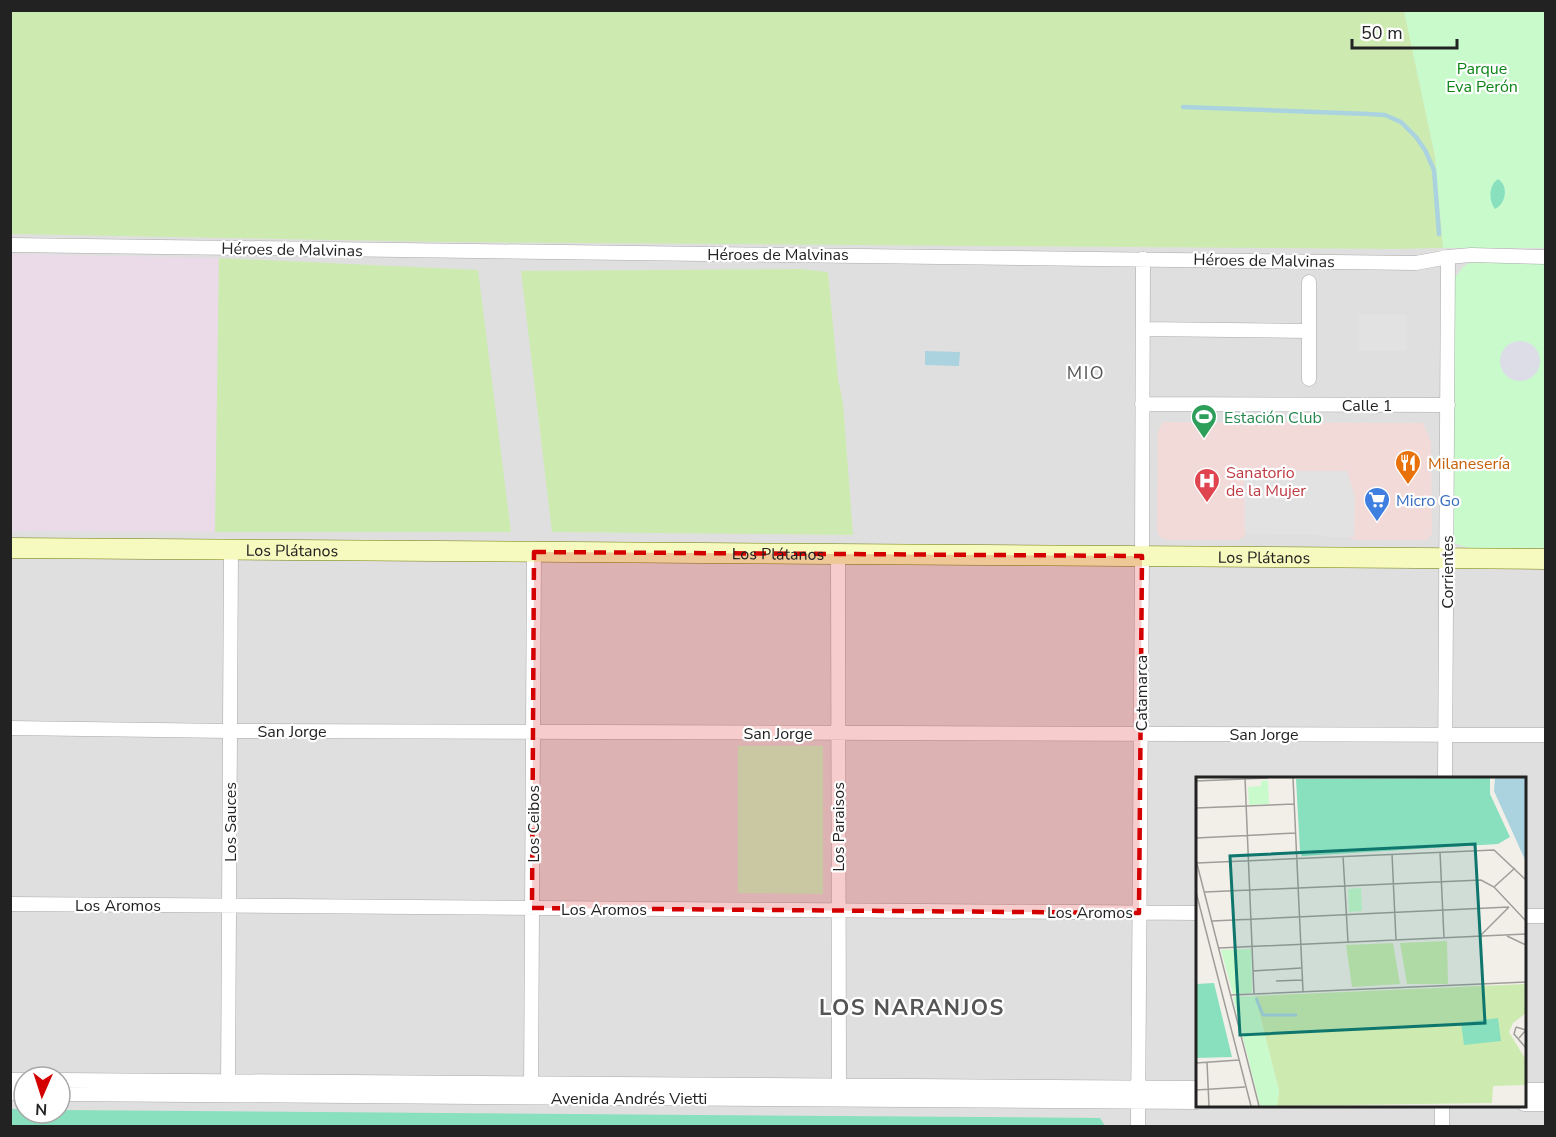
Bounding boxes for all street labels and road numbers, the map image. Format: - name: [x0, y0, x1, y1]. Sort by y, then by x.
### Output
- street label: Héroes de Malvinas: [221, 238, 363, 262]
- street label: Héroes de Malvinas: [707, 244, 849, 266]
- street label: Héroes de Malvinas: [1193, 249, 1335, 273]
- street label: Calle 1: [1342, 395, 1392, 417]
- street label: Corrientes: [1437, 535, 1459, 609]
- street label: Los Plátanos: [246, 540, 338, 562]
- street label: Los Plátanos: [732, 543, 824, 566]
- street label: Los Plátanos: [1218, 547, 1310, 569]
- street label: Catamarca: [1131, 655, 1153, 731]
- street label: San Jorge: [257, 721, 327, 743]
- street label: San Jorge: [743, 723, 813, 745]
- street label: San Jorge: [1229, 724, 1299, 746]
- street label: Los Sauces: [220, 782, 242, 862]
- street label: Los Paraisos: [828, 782, 850, 872]
- street label: Los Ceibos: [523, 785, 545, 863]
- street label: Los Aromos: [75, 895, 161, 917]
- street label: Los Aromos: [561, 899, 647, 921]
- street label: Los Aromos: [1047, 902, 1133, 924]
- street label: Avenida Andrés Vietti: [551, 1088, 707, 1110]

